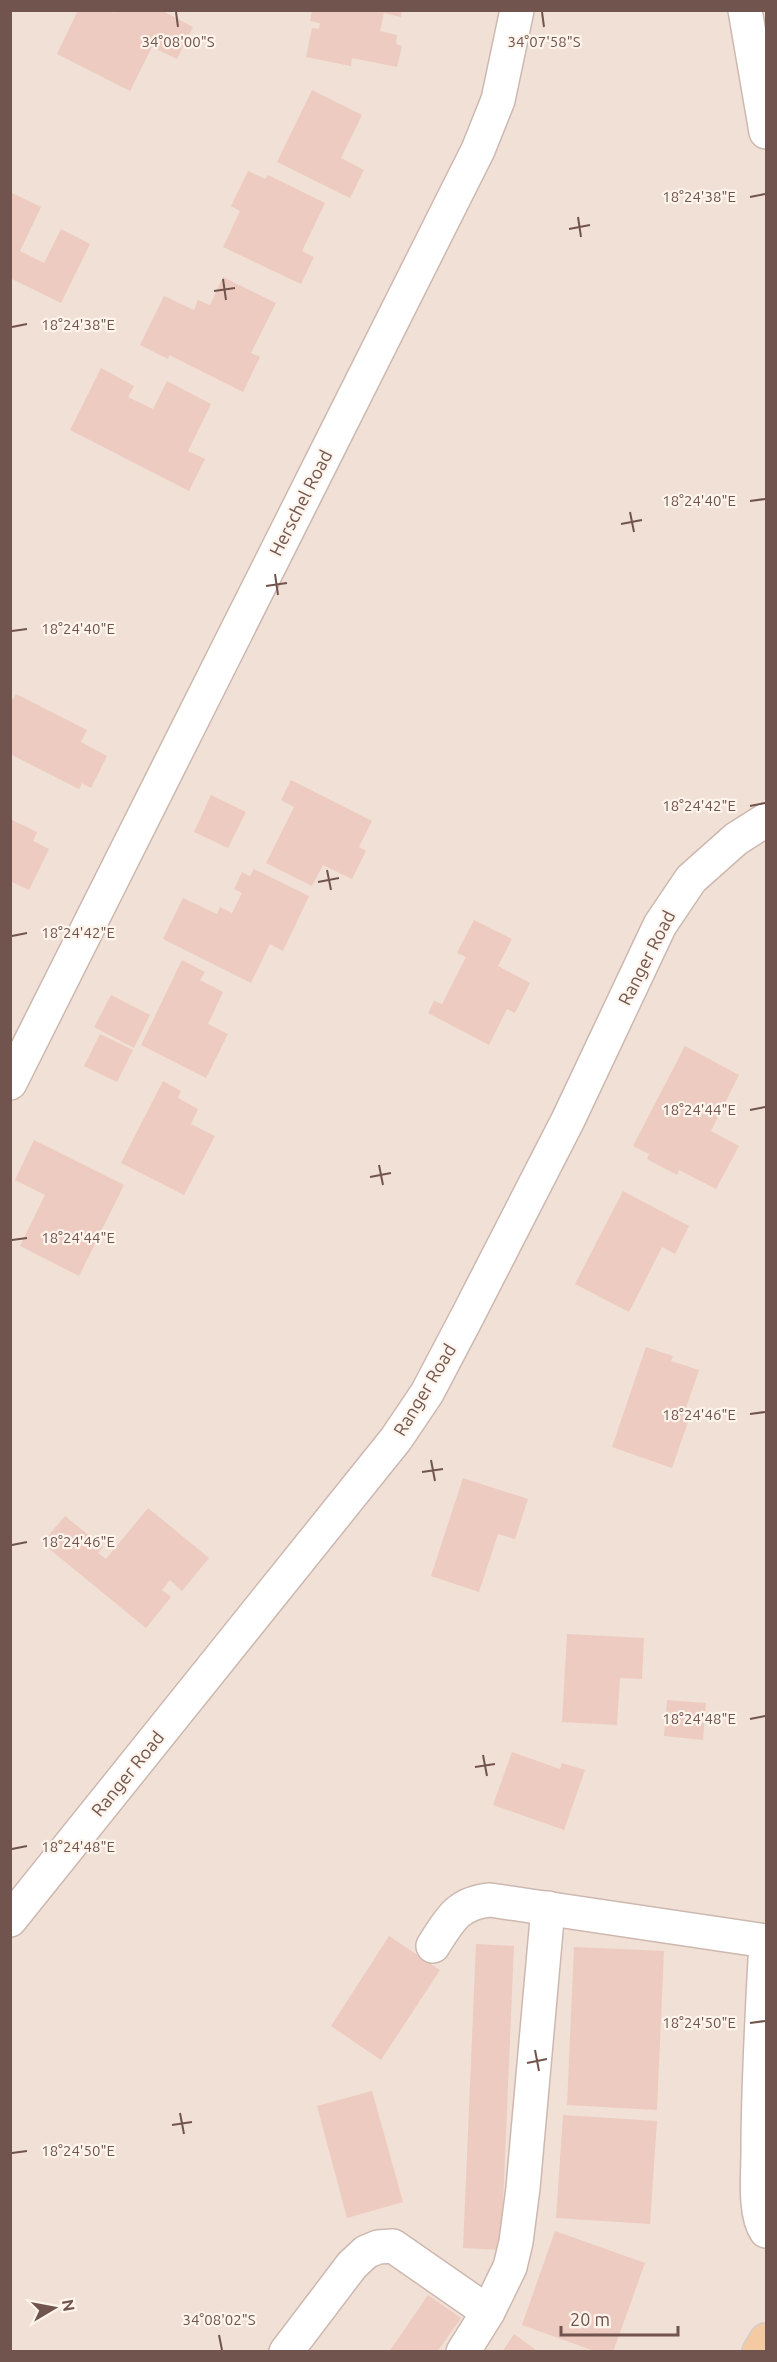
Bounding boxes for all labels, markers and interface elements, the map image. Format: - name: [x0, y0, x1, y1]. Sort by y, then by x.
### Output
- text: 34°08'00"S: [141, 33, 215, 50]
- text: 34°07'58"S: [507, 33, 581, 50]
- text: 18°24'38"E: [662, 188, 736, 205]
- text: 18°24'38"E: [41, 316, 115, 333]
- street label: Herschel Road: [265, 446, 335, 559]
- text: 18°24'40"E: [662, 492, 736, 509]
- text: 18°24'40"E: [41, 620, 115, 637]
- text: 18°24'42"E: [662, 797, 736, 814]
- street label: Ranger Road: [614, 907, 678, 1008]
- text: 18°24'42"E: [41, 924, 115, 941]
- text: 18°24'44"E: [662, 1101, 736, 1118]
- text: 18°24'44"E: [41, 1229, 115, 1246]
- street label: Ranger Road: [389, 1340, 459, 1439]
- text: 18°24'46"E: [662, 1406, 736, 1423]
- text: 18°24'46"E: [41, 1533, 115, 1550]
- text: 18°24'48"E: [662, 1710, 736, 1727]
- street label: Ranger Road: [87, 1727, 168, 1820]
- text: 18°24'48"E: [41, 1838, 115, 1855]
- text: 18°24'50"E: [662, 2014, 736, 2031]
- text: 18°24'50"E: [41, 2142, 115, 2159]
- north arrow: [24, 2278, 84, 2338]
- text: N: [59, 2298, 79, 2313]
- scale bar: [561, 2299, 678, 2337]
- text: 20 m: [570, 2309, 610, 2329]
- text: 34°08'02"S: [182, 2311, 256, 2328]

